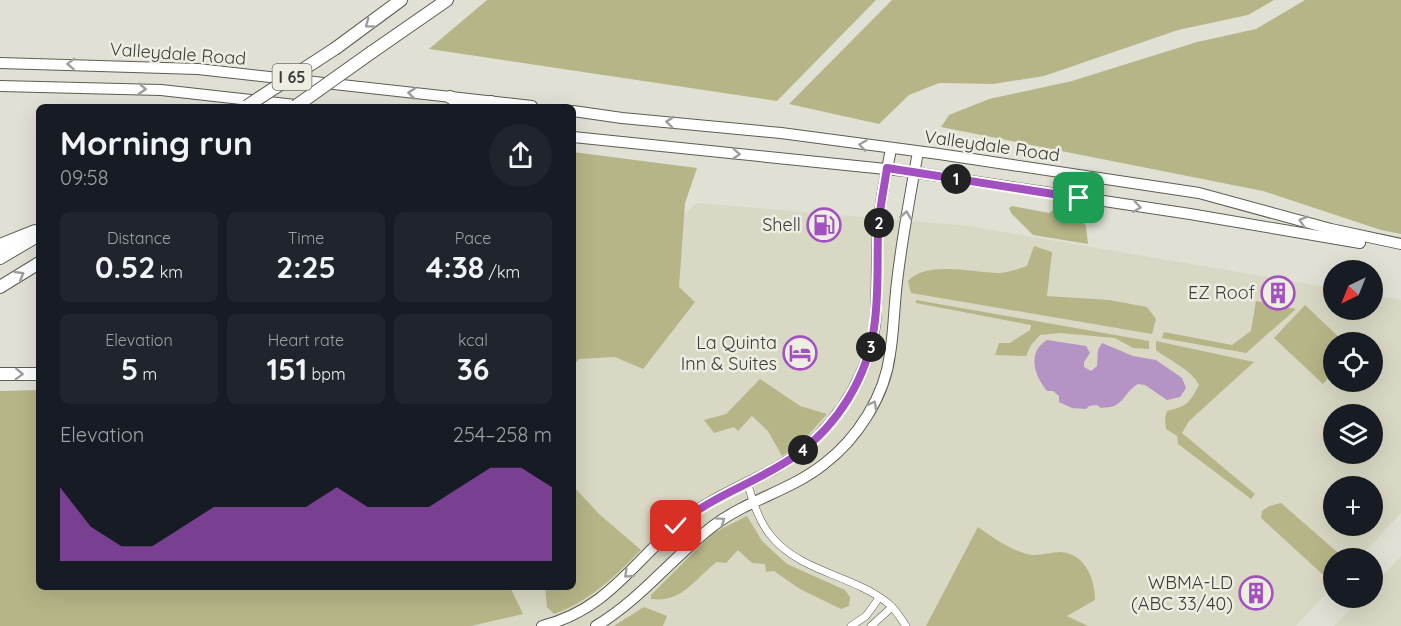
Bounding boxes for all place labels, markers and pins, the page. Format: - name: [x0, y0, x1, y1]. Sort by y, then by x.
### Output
- pin: 1: [941, 164, 971, 194]
- pin: [1053, 172, 1104, 223]
- fuel station icon: Shell: [806, 207, 842, 243]
- pin: 2: [864, 208, 894, 238]
- place label: Shell: [762, 213, 801, 236]
- building icon: EZ Roof: [1260, 275, 1296, 311]
- place label: EZ Roof: [1188, 281, 1256, 304]
- place label: La Quinta Inn & Suites: [681, 331, 777, 375]
- pin: 3: [856, 332, 886, 362]
- hotel icon: La Quinta Inn & Suites: [782, 335, 818, 371]
- pin: 4: [788, 435, 818, 465]
- pin: [650, 500, 701, 551]
- place label: WBMA-LD (ABC 33/40): [1131, 571, 1233, 615]
- building icon: WBMA-LD (ABC 33/40): [1238, 575, 1274, 611]

